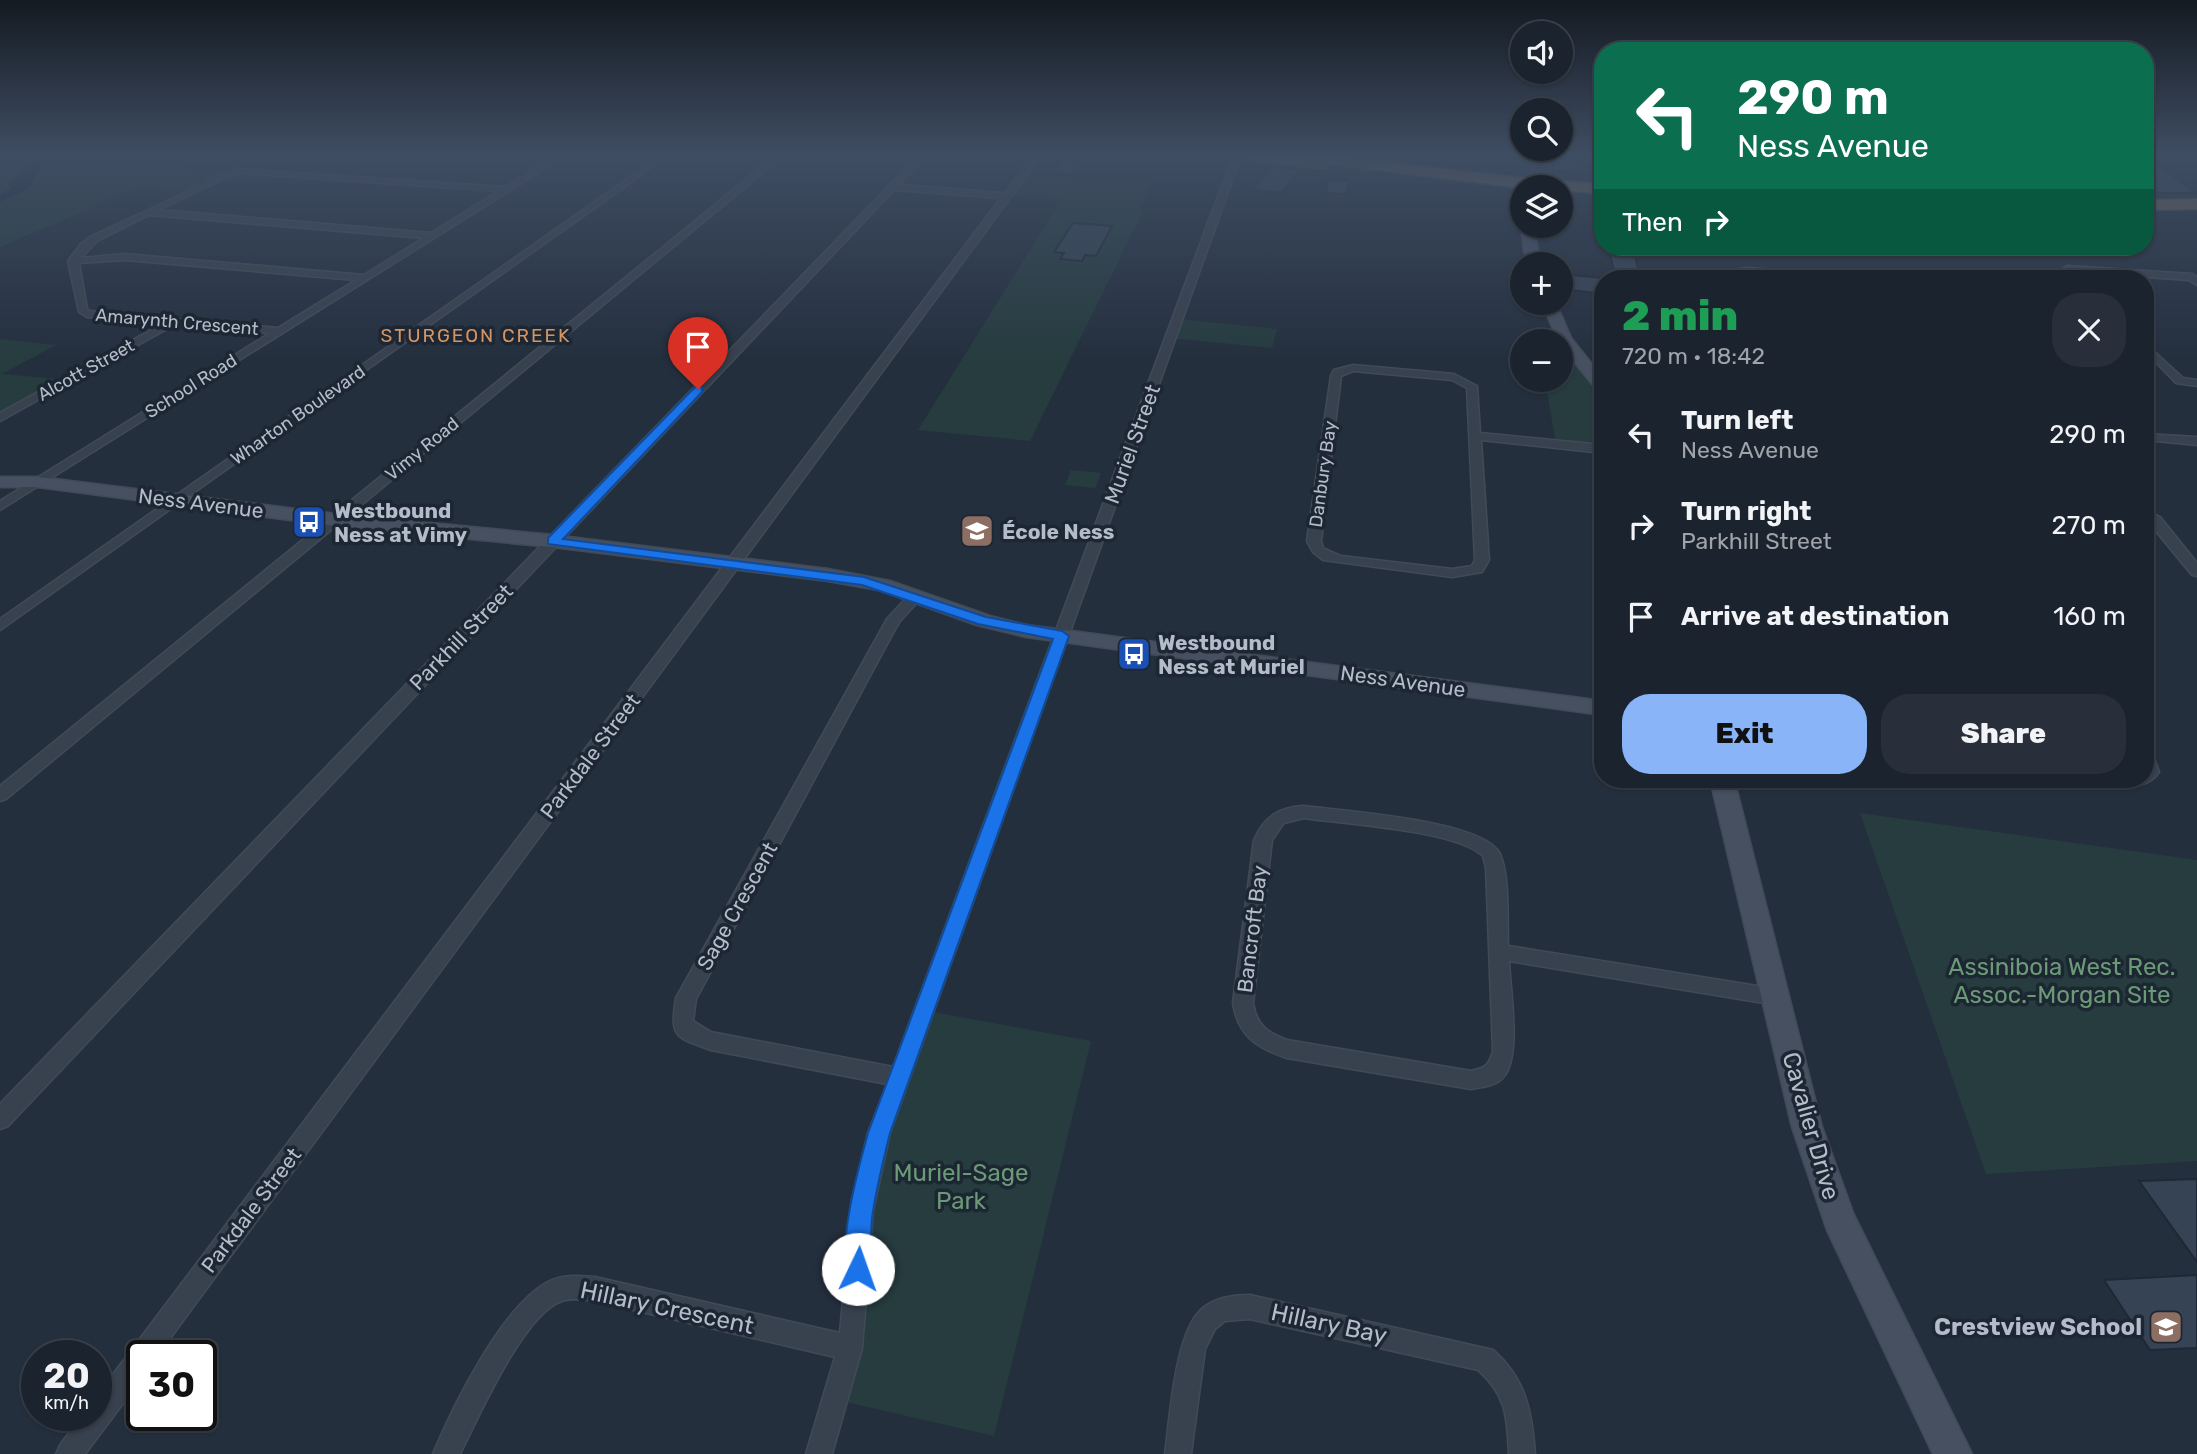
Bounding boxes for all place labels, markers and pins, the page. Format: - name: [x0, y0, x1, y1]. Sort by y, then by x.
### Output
- pin: [668, 317, 728, 389]
- place label: Westbound Ness at Vimy: [334, 498, 467, 547]
- bus stop icon: Westbound Ness at Vimy: [290, 503, 328, 541]
- school or university icon: École Ness: [958, 512, 996, 550]
- place label: École Ness: [1002, 519, 1114, 544]
- place label: Westbound Ness at Muriel: [1158, 630, 1305, 679]
- bus stop icon: Westbound Ness at Muriel: [1115, 635, 1153, 673]
- school or university icon: Crestview School: [2147, 1308, 2185, 1346]
- place label: Crestview School: [1934, 1313, 2142, 1341]

